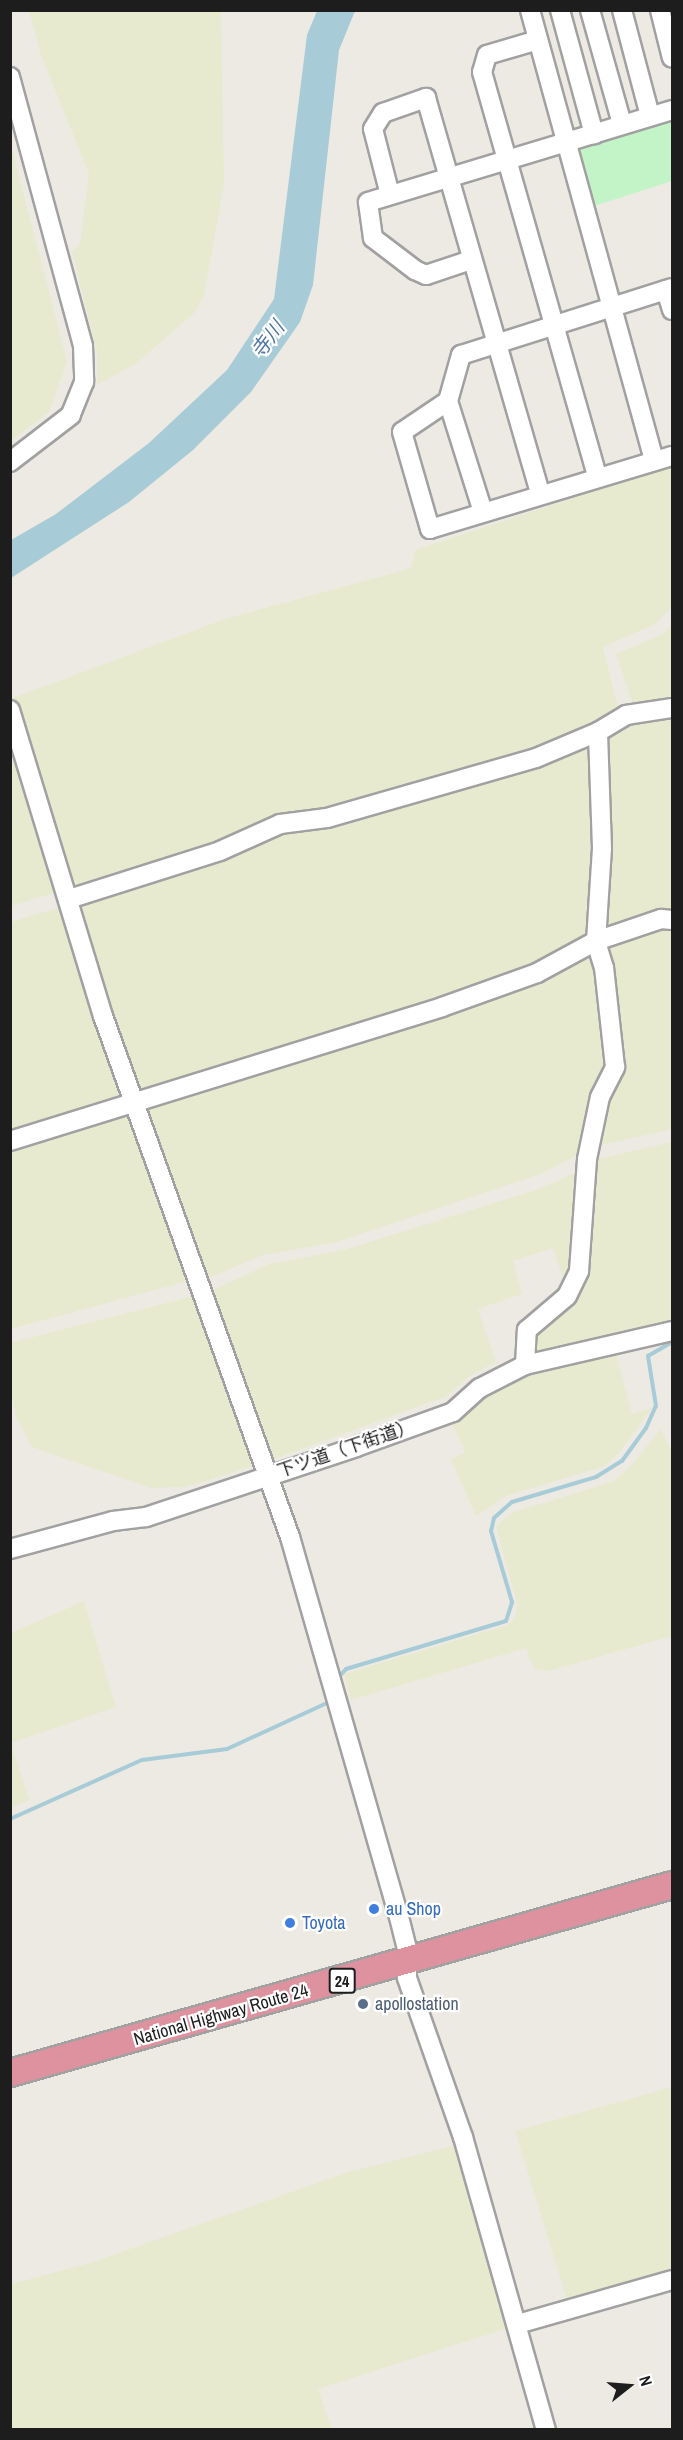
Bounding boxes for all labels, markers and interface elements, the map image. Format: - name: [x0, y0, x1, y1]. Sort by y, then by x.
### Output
- water label: 寺川: [245, 316, 289, 362]
- street label: 下ツ道（下街道）: [274, 1415, 418, 1483]
- place label: au Shop: [386, 1898, 441, 1920]
- marker: au Shop: [367, 1902, 381, 1916]
- place label: Toyota: [302, 1912, 345, 1934]
- marker: Toyota: [283, 1916, 297, 1930]
- road number: 24: [328, 1968, 356, 1994]
- street label: National Highway Route 24: [131, 1980, 311, 2050]
- place label: apollostation: [375, 1993, 459, 2015]
- marker: apollostation: [356, 1997, 370, 2011]
- north arrow: [599, 2356, 659, 2416]
- text: N: [634, 2373, 658, 2388]

